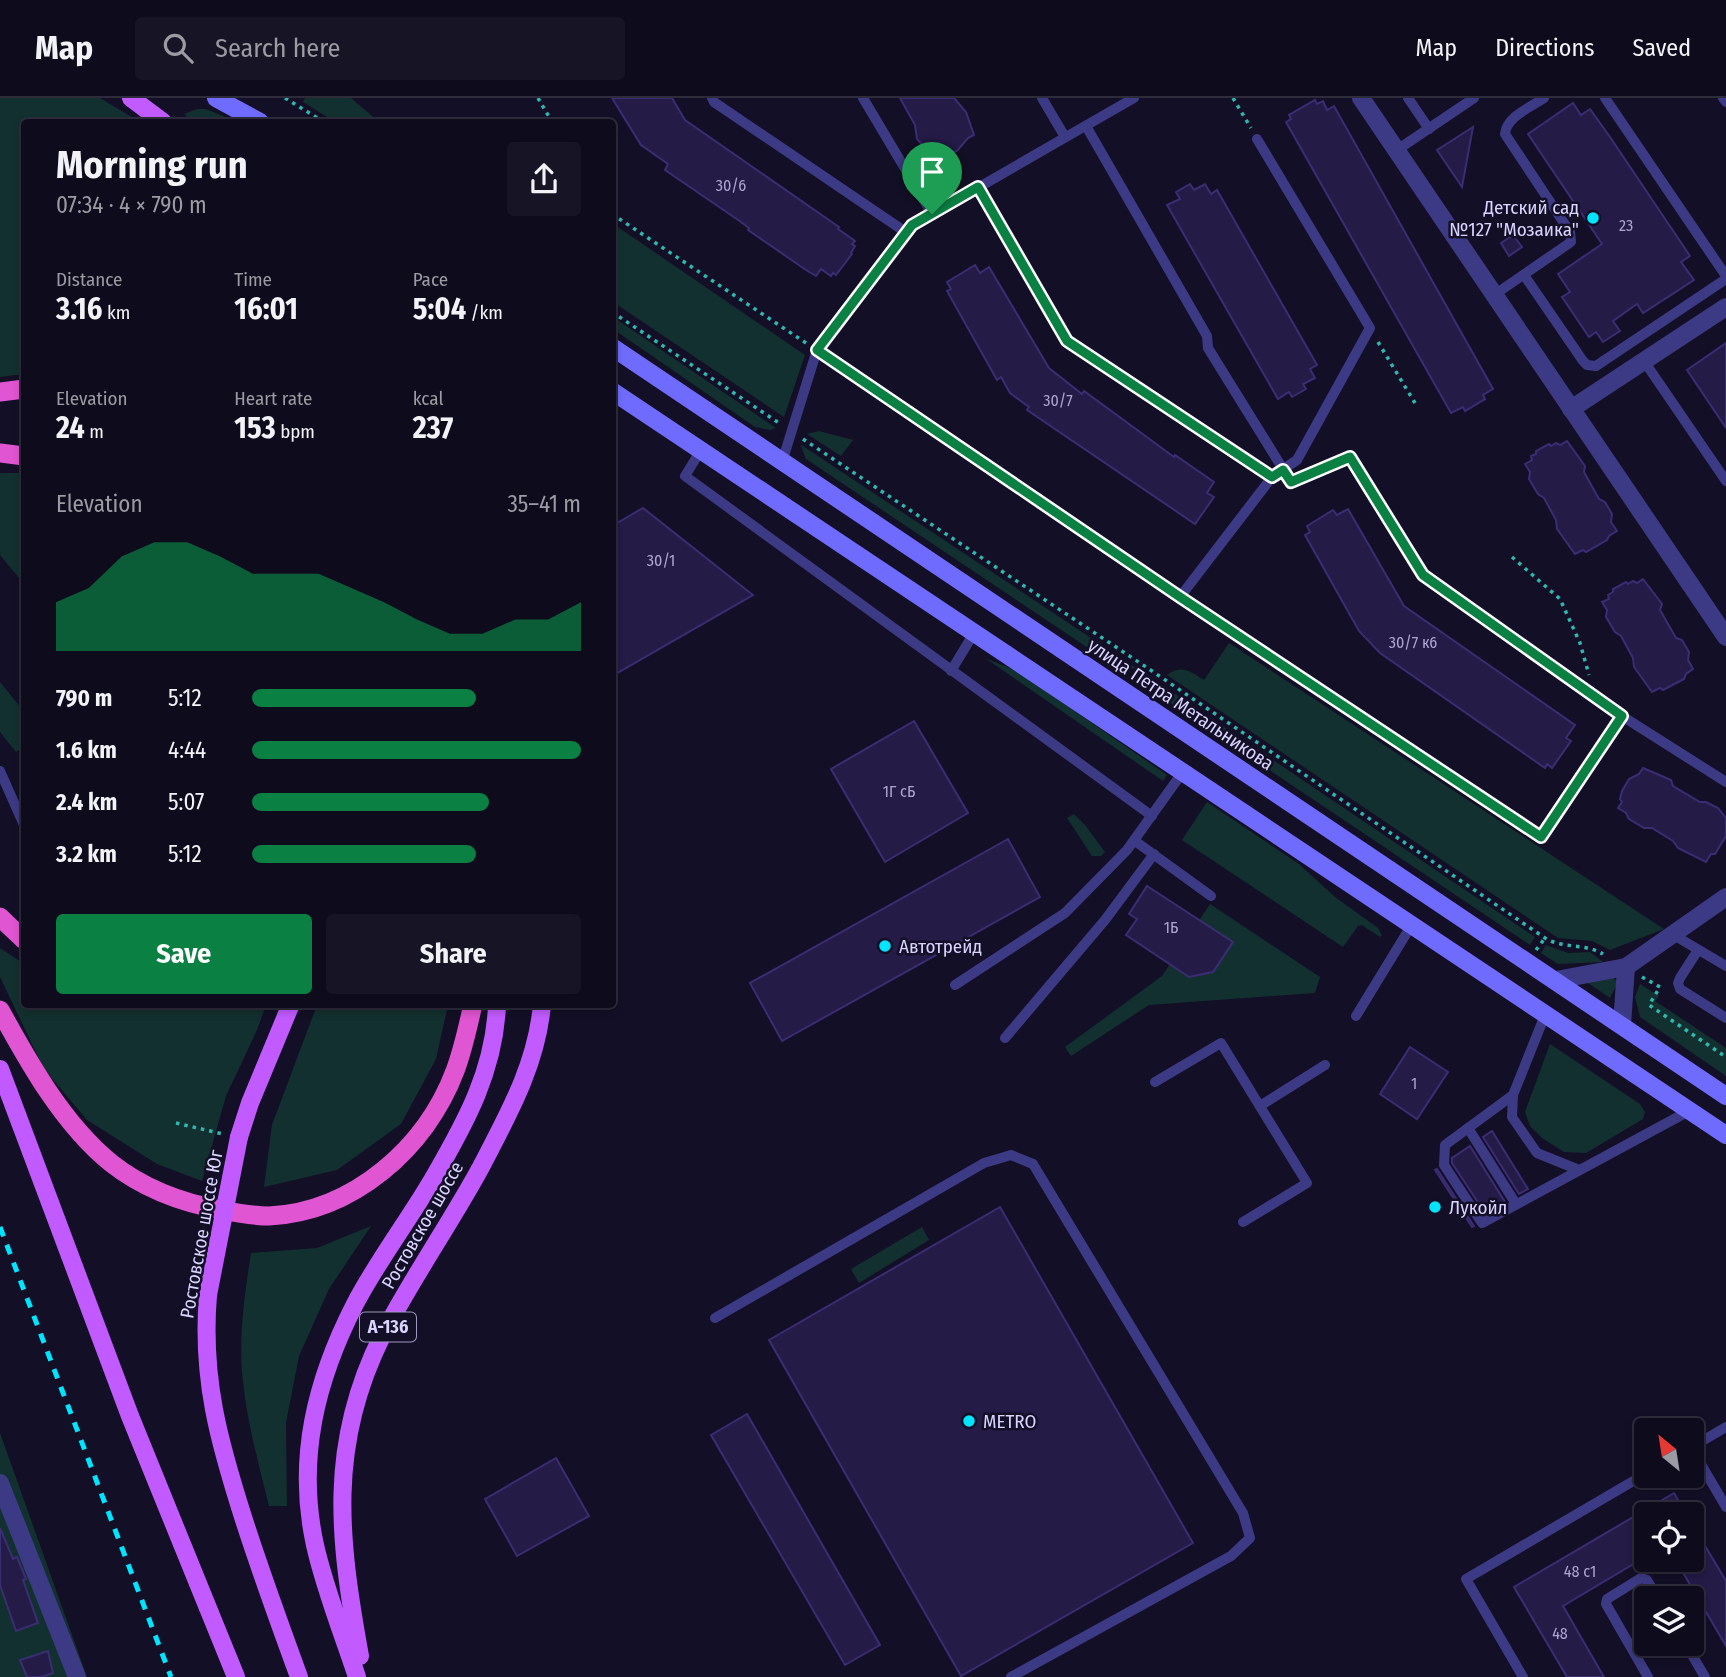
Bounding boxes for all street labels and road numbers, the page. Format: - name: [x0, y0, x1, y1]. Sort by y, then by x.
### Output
- street label: улица Петра Метальникова: [1084, 634, 1278, 775]
- street label: Ростовское шоссе Юг: [175, 1147, 228, 1320]
- street label: Ростовское шоссе: [377, 1157, 468, 1293]
- road number: А-136: [360, 1312, 416, 1342]

